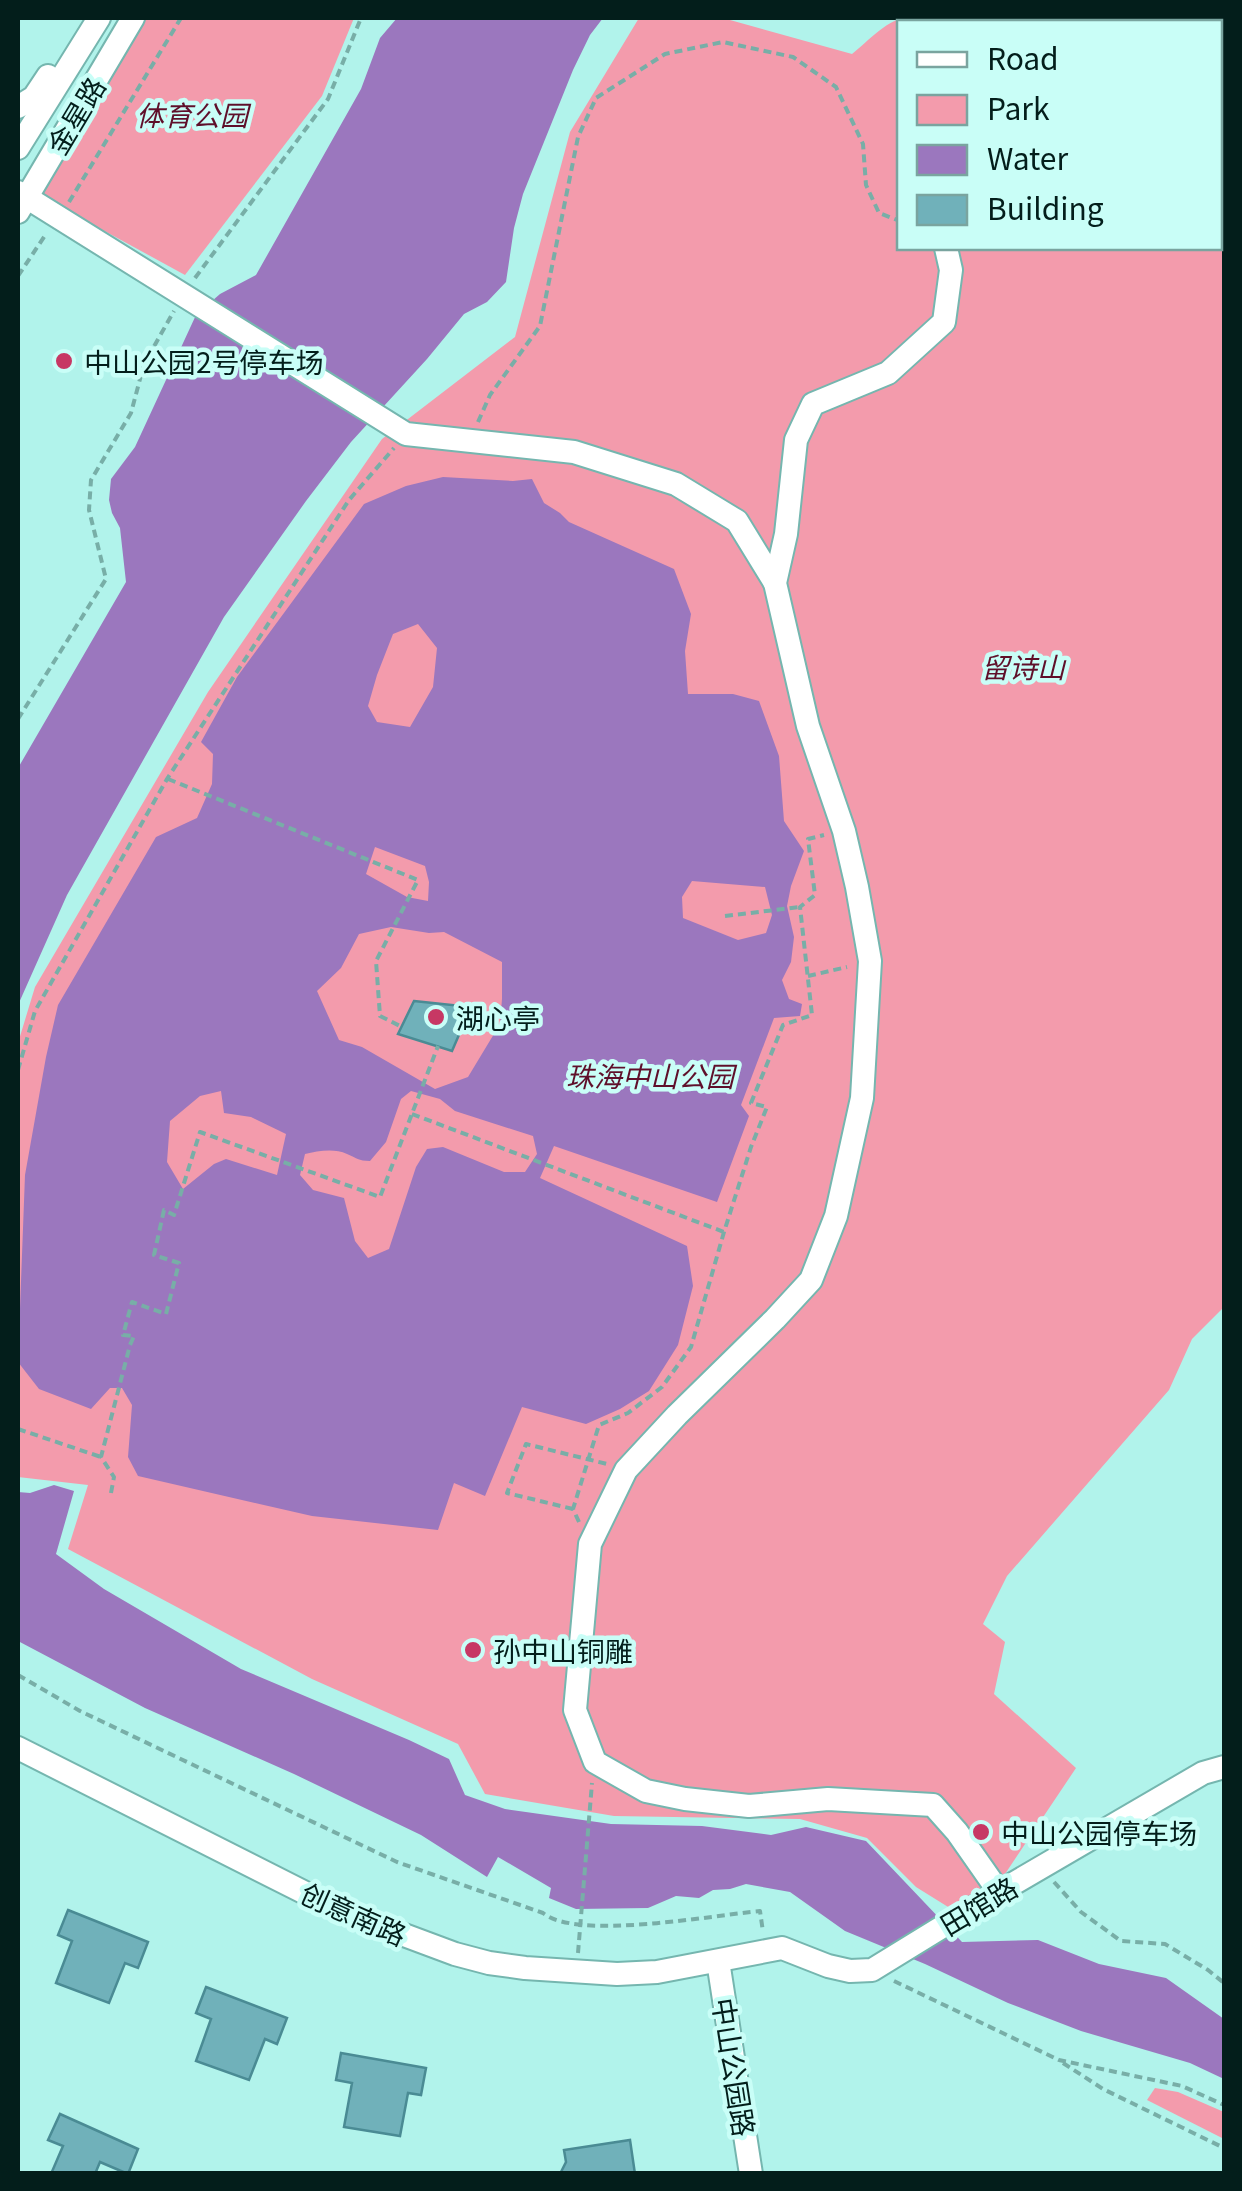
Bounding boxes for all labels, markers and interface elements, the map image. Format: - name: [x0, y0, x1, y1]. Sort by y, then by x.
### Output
- legend: [897, 20, 1222, 250]
- text: Road: [987, 35, 1059, 79]
- street label: 金星路: [36, 69, 114, 161]
- text: Park: [987, 85, 1050, 129]
- park label: 体育公园: [136, 94, 252, 134]
- text: Water: [987, 135, 1068, 179]
- text: Building: [987, 185, 1104, 229]
- place label: 中山公园2号停车场: [84, 341, 324, 381]
- marker: 中山公园2号停车场: [53, 350, 75, 372]
- park label: 留诗山: [981, 646, 1067, 686]
- place label: 湖心亭: [456, 997, 540, 1037]
- marker: 湖心亭: [425, 1006, 447, 1028]
- park label: 珠海中山公园: [566, 1055, 738, 1095]
- place label: 孙中山铜雕: [493, 1630, 633, 1670]
- marker: 孙中山铜雕: [462, 1639, 484, 1661]
- place label: 中山公园停车场: [1001, 1812, 1197, 1852]
- marker: 中山公园停车场: [970, 1821, 992, 1843]
- street label: 田馆路: [932, 1866, 1024, 1944]
- street label: 创意南路: [295, 1872, 413, 1954]
- street label: 中山公园路: [704, 1995, 766, 2139]

